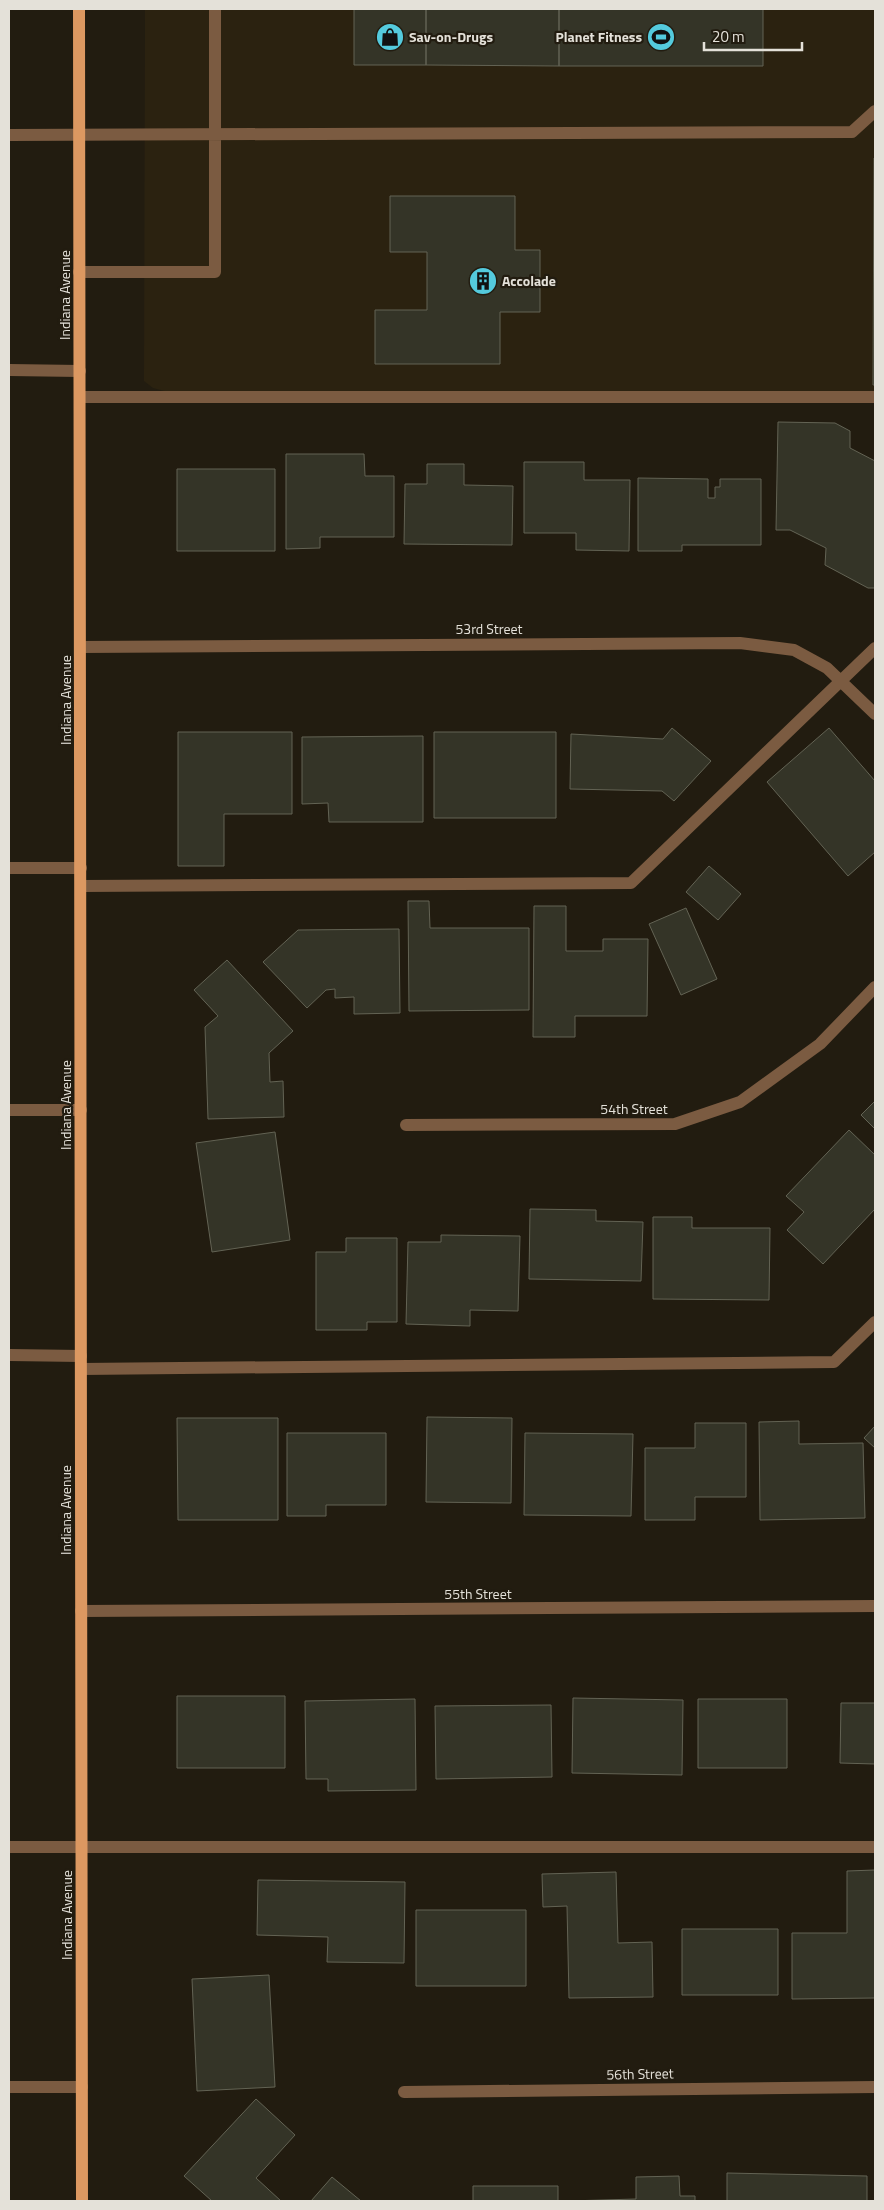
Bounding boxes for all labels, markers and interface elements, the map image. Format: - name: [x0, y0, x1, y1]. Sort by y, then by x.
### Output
- scale bar: [704, 20, 802, 52]
- shop icon: Sav-on-Drugs: [375, 22, 405, 52]
- sports icon: Planet Fitness: [646, 22, 676, 52]
- text: 20 m: [712, 25, 745, 48]
- place label: Sav-on-Drugs: [409, 26, 494, 47]
- place label: Planet Fitness: [556, 26, 642, 47]
- street label: Indiana Avenue: [54, 250, 75, 340]
- building icon: Accolade: [468, 266, 498, 296]
- place label: Accolade: [502, 270, 556, 291]
- street label: 53rd Street: [456, 618, 523, 639]
- street label: Indiana Avenue: [55, 655, 76, 745]
- street label: Indiana Avenue: [55, 1060, 76, 1150]
- street label: 54th Street: [600, 1098, 668, 1119]
- street label: Indiana Avenue: [55, 1465, 76, 1555]
- street label: 55th Street: [444, 1583, 512, 1604]
- street label: Indiana Avenue: [56, 1870, 77, 1960]
- street label: 56th Street: [606, 2062, 674, 2085]

